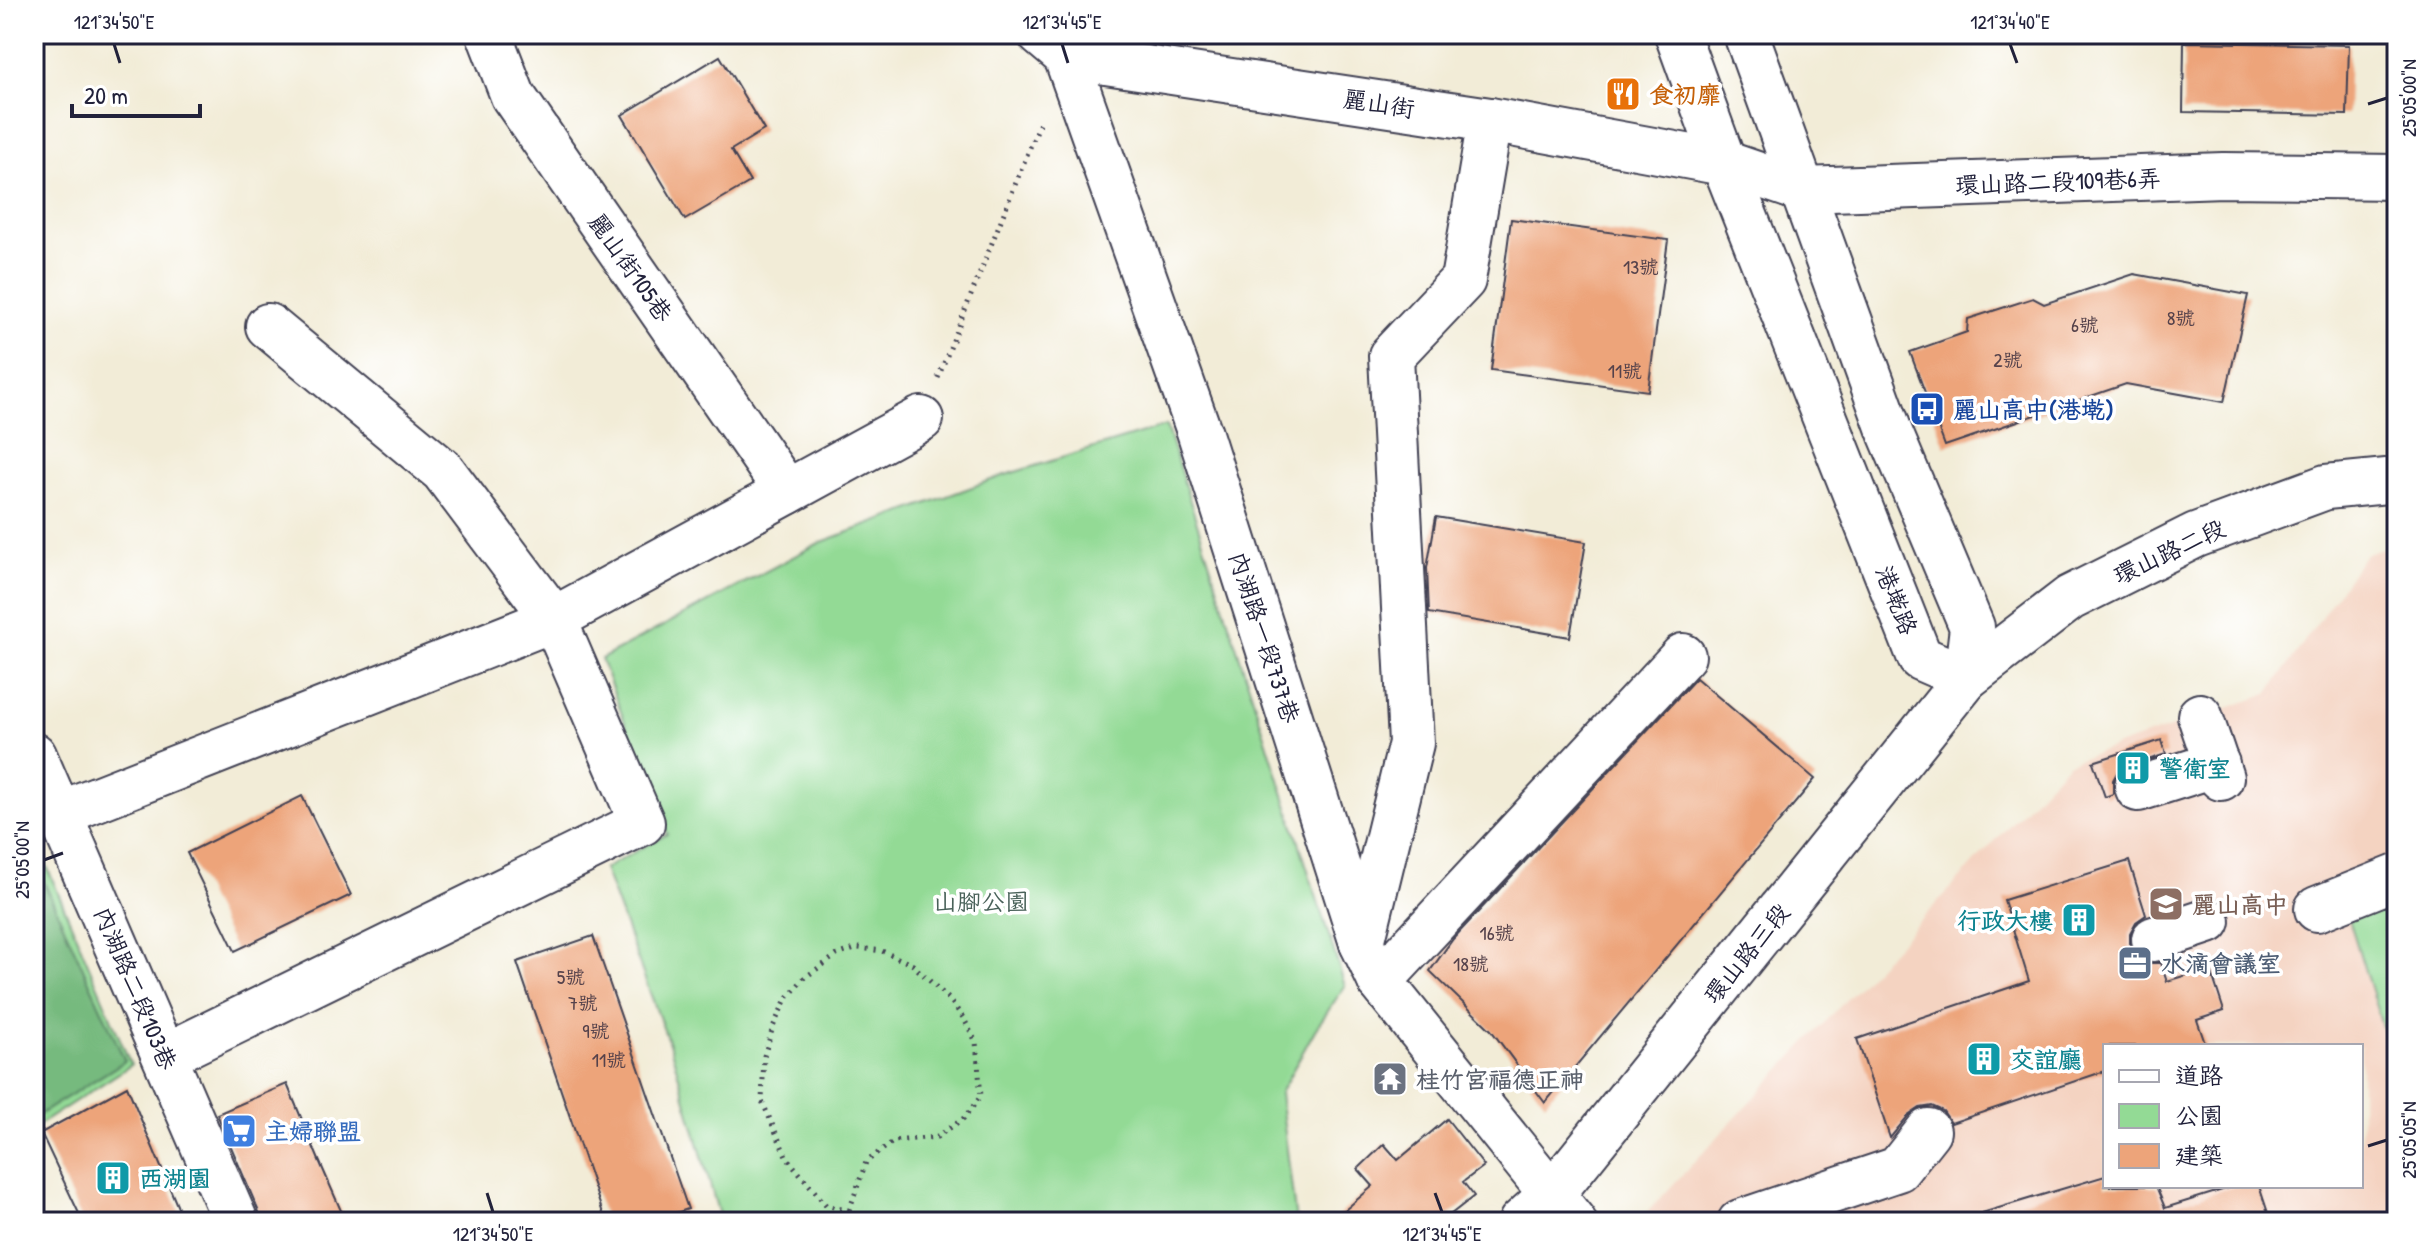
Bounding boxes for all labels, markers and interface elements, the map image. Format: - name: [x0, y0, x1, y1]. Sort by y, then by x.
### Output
- text: 121°34'50"E: [74, 8, 154, 35]
- text: 121°34'45"E: [1022, 8, 1102, 35]
- text: 121°34'40"E: [1970, 8, 2050, 35]
- text: 25°05'00"N: [2395, 59, 2422, 137]
- scale bar: [72, 68, 200, 118]
- restaurant icon: 食初靡: [1604, 75, 1642, 113]
- place label: 食初靡: [1649, 78, 1721, 110]
- text: 20 m: [84, 79, 128, 111]
- street label: 麗山街: [1341, 82, 1417, 124]
- street label: 環山路二段109巷6弄: [1955, 161, 2161, 201]
- street label: 麗山街105巷: [582, 206, 680, 328]
- house number: 13號: [1623, 253, 1659, 280]
- house number: 8號: [2167, 304, 2195, 331]
- house number: 6號: [2071, 311, 2099, 338]
- house number: 2號: [1993, 346, 2023, 373]
- house number: 11號: [1608, 357, 1642, 384]
- bus stop icon: 麗山高中(港墘): [1908, 390, 1946, 428]
- place label: 麗山高中(港墘): [1953, 393, 2114, 425]
- street label: 環山路二段: [2108, 511, 2230, 591]
- street label: 內湖路一段737巷: [1222, 547, 1308, 727]
- street label: 港墘路: [1869, 561, 1925, 639]
- building icon: 警衛室: [2114, 749, 2152, 787]
- place label: 警衛室: [2159, 752, 2231, 784]
- text: 25°05'00"N: [8, 821, 35, 899]
- park label: 山腳公園: [933, 885, 1029, 917]
- school or university icon: 麗山高中: [2147, 885, 2185, 923]
- place label: 麗山高中: [2192, 888, 2288, 920]
- street label: 環山路三段: [1696, 896, 1796, 1010]
- building icon: 行政大樓: [2060, 901, 2098, 939]
- street label: 內湖路二段103巷: [87, 902, 185, 1074]
- place label: 行政大樓: [1957, 904, 2053, 936]
- house number: 16號: [1479, 919, 1515, 946]
- office icon: 水滴會議室: [2116, 944, 2154, 982]
- place label: 水滴會議室: [2161, 947, 2281, 979]
- house number: 18號: [1453, 950, 1489, 977]
- house number: 5號: [557, 963, 585, 990]
- house number: 7號: [568, 989, 598, 1016]
- house number: 9號: [582, 1017, 610, 1044]
- building icon: 交誼廳: [1965, 1040, 2003, 1078]
- place label: 交誼廳: [2010, 1043, 2082, 1075]
- legend: [2103, 1044, 2363, 1188]
- house number: 11號: [592, 1046, 626, 1073]
- text: 道路: [2175, 1059, 2223, 1091]
- temple icon: 桂竹宮福德正神: [1371, 1060, 1409, 1098]
- place label: 桂竹宮福德正神: [1416, 1063, 1584, 1095]
- text: 公園: [2175, 1099, 2223, 1131]
- text: 25°05'05"N: [2395, 1101, 2422, 1179]
- supermarket icon: 主婦聯盟: [220, 1112, 258, 1150]
- place label: 主婦聯盟: [265, 1115, 361, 1147]
- text: 建築: [2175, 1139, 2223, 1171]
- building icon: 西湖園: [94, 1159, 132, 1197]
- place label: 西湖園: [139, 1162, 211, 1194]
- text: 121°34'50"E: [453, 1220, 533, 1247]
- text: 121°34'45"E: [1402, 1220, 1482, 1247]

